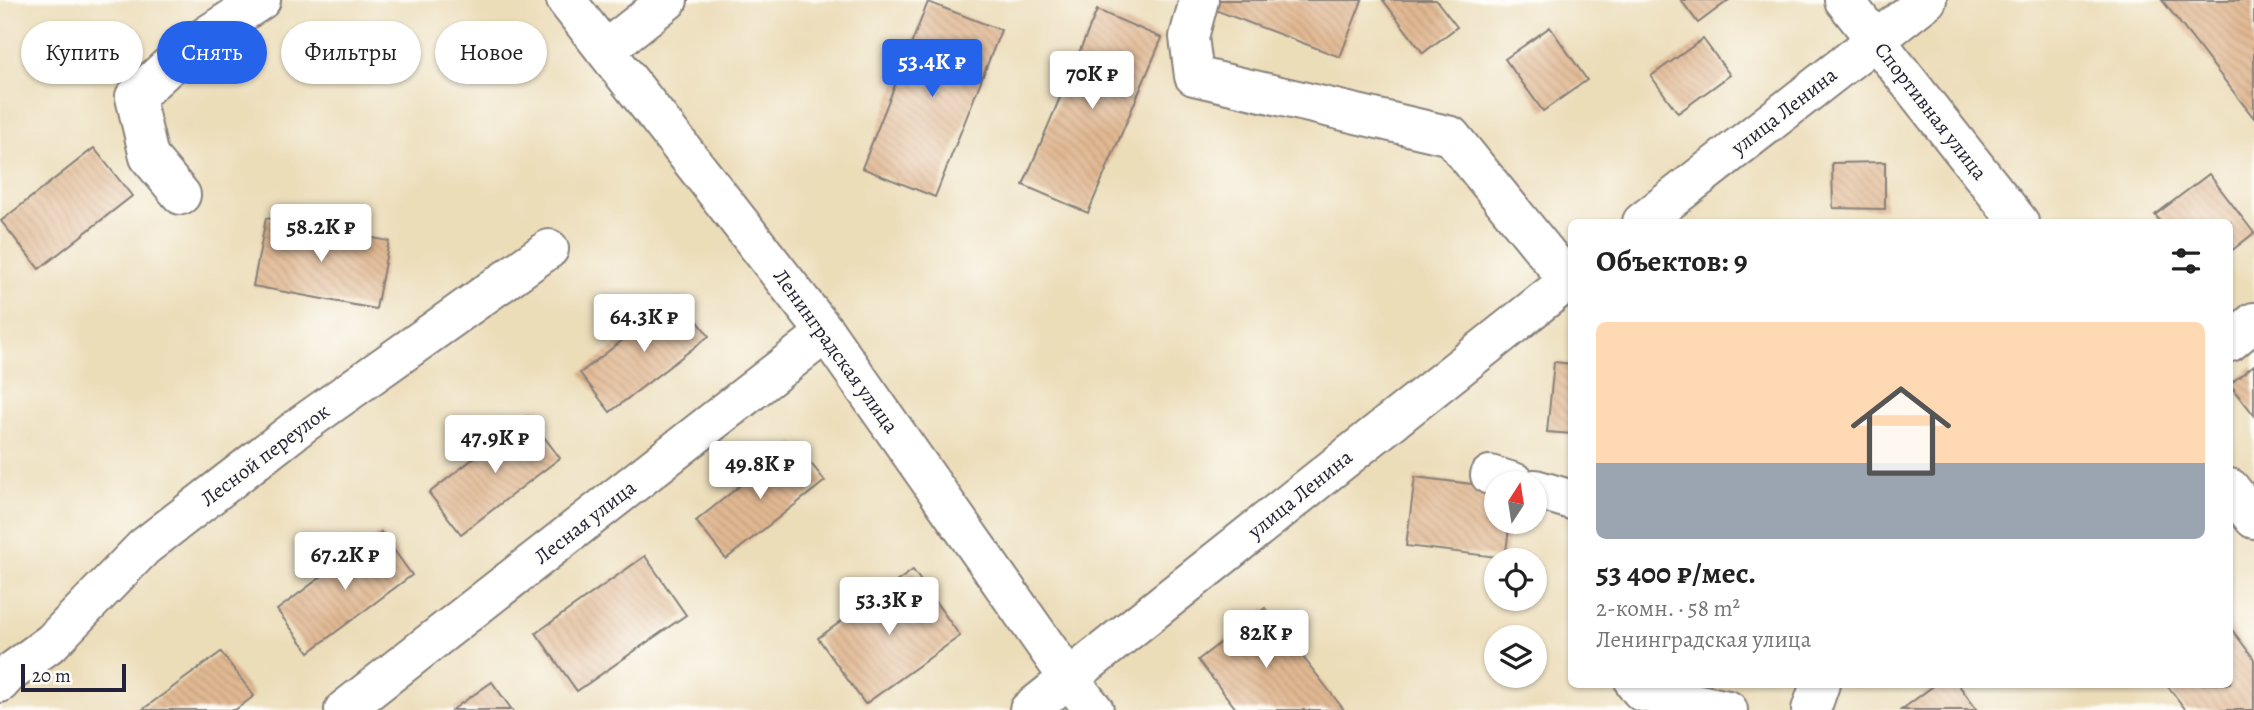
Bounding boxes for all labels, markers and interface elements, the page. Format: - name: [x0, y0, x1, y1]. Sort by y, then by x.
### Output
- chip: Купить: [21, 21, 143, 84]
- chip: Снять: [157, 21, 267, 84]
- chip: Фильтры: [281, 21, 421, 84]
- chip: Новое: [435, 21, 547, 84]
- street label: Спортивная улица: [1868, 36, 1994, 186]
- pin: 53.4K ₽: [867, 40, 997, 99]
- text: 53.4K ₽: [898, 46, 966, 77]
- pin: 70K ₽: [1043, 52, 1141, 111]
- text: 70K ₽: [1066, 58, 1118, 89]
- street label: улица Ленина: [1725, 61, 1843, 162]
- pin: 58.2K ₽: [256, 204, 386, 264]
- text: 58.2K ₽: [286, 211, 356, 242]
- text: Объектов: 9: [1596, 241, 1748, 281]
- icon: filters: [2167, 242, 2205, 280]
- street label: Ленинградская улица: [767, 263, 905, 439]
- pin: 64.3K ₽: [579, 294, 709, 354]
- text: 64.3K ₽: [610, 301, 678, 332]
- icon: home: [1838, 368, 1964, 494]
- street label: Лесной переулок: [195, 397, 335, 513]
- pin: 47.9K ₽: [430, 416, 560, 475]
- text: 47.9K ₽: [461, 422, 529, 453]
- pin: 49.8K ₽: [695, 442, 825, 501]
- street label: улица Ленина: [1241, 443, 1358, 545]
- text: 49.8K ₽: [725, 448, 795, 479]
- north arrow: [1484, 471, 1547, 534]
- map controls: [1484, 471, 1547, 688]
- street label: Лесная улица: [528, 473, 642, 571]
- pin: 67.2K ₽: [280, 532, 410, 592]
- text: 67.2K ₽: [311, 539, 379, 570]
- button: locate: [1484, 548, 1547, 611]
- text: 53 400 ₽/мес.: [1596, 553, 1756, 593]
- pin: 53.3K ₽: [824, 578, 954, 637]
- text: 53.3K ₽: [856, 584, 922, 615]
- text: 2-комн. · 58 m²: [1596, 593, 1740, 624]
- pin: 82K ₽: [1217, 610, 1315, 670]
- text: 82K ₽: [1240, 617, 1292, 648]
- text: Ленинградская улица: [1596, 624, 1811, 655]
- button: layers: [1484, 625, 1547, 688]
- scale bar: [21, 661, 126, 693]
- text: 20 m: [32, 663, 71, 689]

